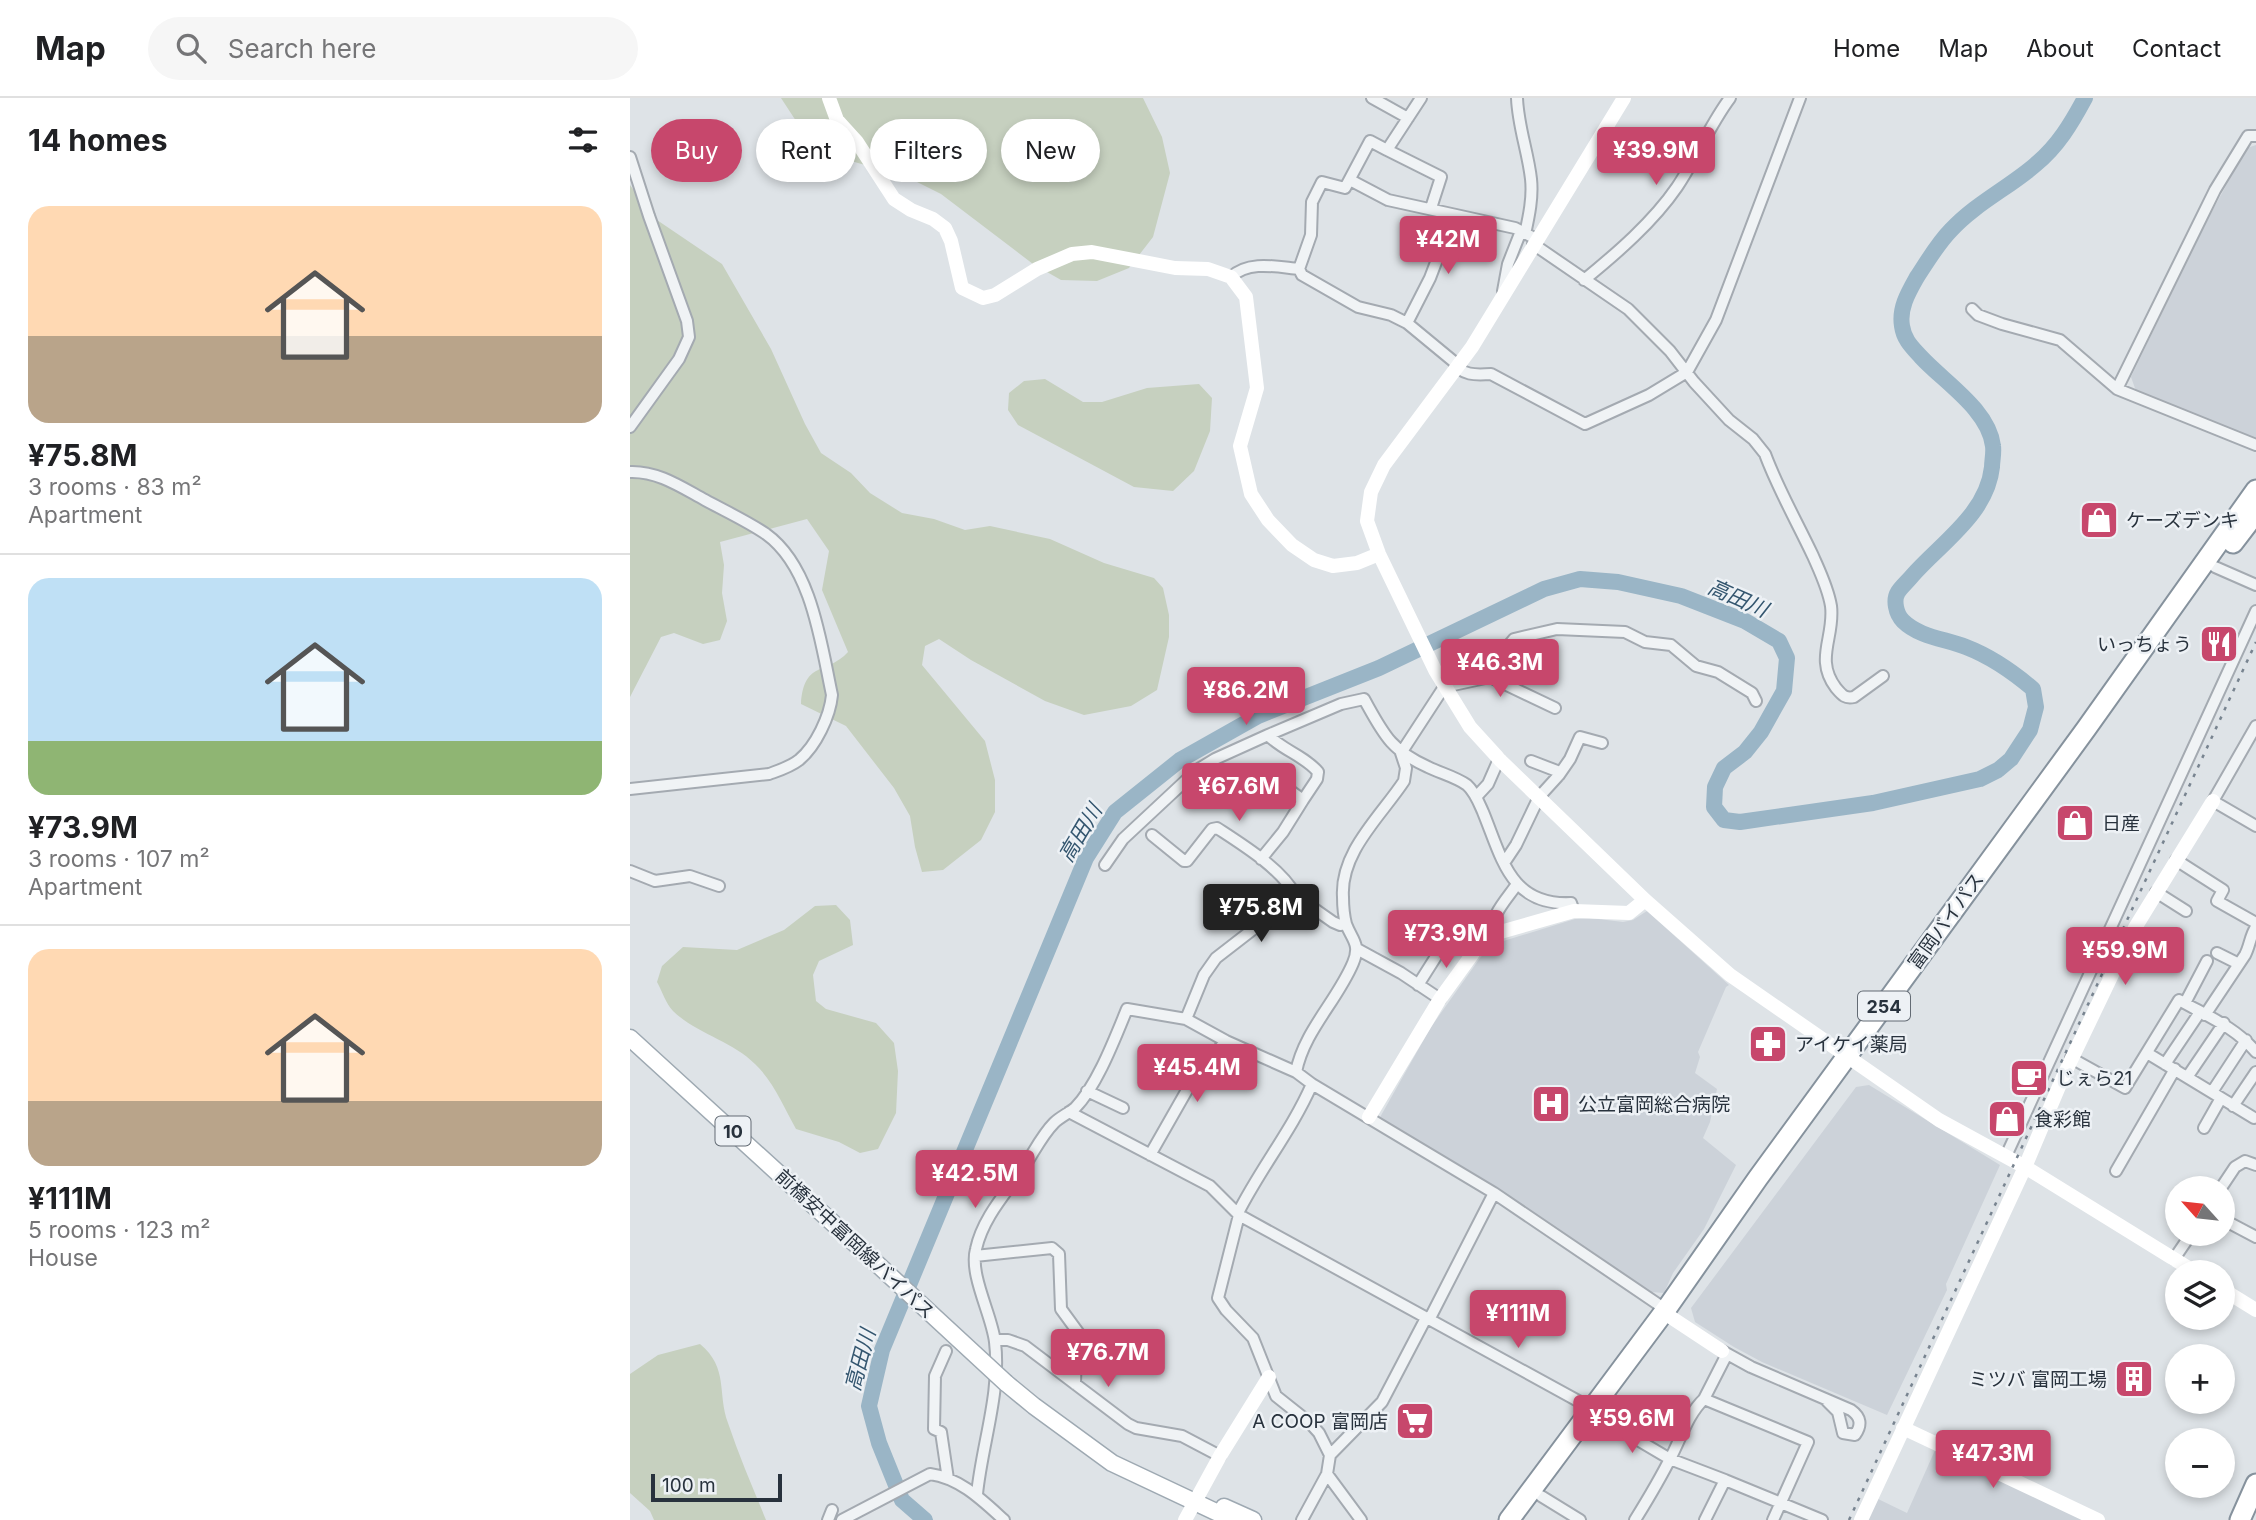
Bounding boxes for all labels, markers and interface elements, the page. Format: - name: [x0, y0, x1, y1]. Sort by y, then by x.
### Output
- search box: [148, 17, 638, 80]
- text: Map: [35, 28, 106, 68]
- icon: search: [172, 29, 210, 67]
- text: Search here: [228, 33, 376, 64]
- text: Home: [1833, 34, 1900, 63]
- text: Map: [1938, 34, 1988, 63]
- text: About: [2026, 34, 2094, 63]
- text: Contact: [2132, 34, 2221, 63]
- chip: Buy: [651, 119, 742, 182]
- chip: Rent: [756, 119, 856, 182]
- chip: Filters: [870, 119, 987, 182]
- chip: New: [1001, 119, 1100, 182]
- icon: filters: [564, 121, 602, 159]
- text: 14 homes: [28, 122, 167, 158]
- pin: ¥39.9M: [1599, 127, 1713, 187]
- text: ¥39.9M: [1613, 136, 1699, 164]
- pin: ¥42M: [1407, 216, 1489, 276]
- text: ¥42M: [1416, 225, 1480, 253]
- icon: home: [252, 252, 378, 378]
- text: ¥75.8M: [28, 437, 137, 473]
- text: 3 rooms · 83 m²: [28, 473, 202, 501]
- shop icon: ケーズデンキ: [2078, 499, 2120, 541]
- text: Apartment: [28, 501, 142, 529]
- place label: ケーズデンキ: [2126, 509, 2239, 532]
- water label: 高田川: [1704, 574, 1774, 623]
- restaurant icon: いっちょう: [2198, 623, 2240, 665]
- icon: home: [252, 624, 378, 750]
- place label: いっちょう: [2097, 633, 2192, 656]
- pin: ¥46.3M: [1443, 640, 1557, 699]
- text: ¥46.3M: [1457, 648, 1543, 676]
- pin: ¥86.2M: [1189, 668, 1303, 727]
- text: ¥86.2M: [1203, 676, 1289, 704]
- pin: ¥67.6M: [1182, 764, 1296, 823]
- text: ¥67.6M: [1198, 772, 1280, 800]
- water label: 高田川: [1053, 798, 1108, 866]
- shop icon: 日産: [2054, 802, 2096, 844]
- text: ¥73.9M: [28, 809, 138, 845]
- place label: 日産: [2102, 812, 2140, 835]
- text: 3 rooms · 107 m²: [28, 845, 210, 873]
- street label: 富岡バイパス: [1903, 868, 1989, 974]
- text: Apartment: [28, 873, 142, 901]
- pin: ¥75.8M: [1204, 884, 1318, 944]
- text: ¥75.8M: [1219, 893, 1303, 921]
- pin: ¥73.9M: [1389, 910, 1503, 970]
- text: ¥73.9M: [1404, 919, 1488, 947]
- pin: ¥59.9M: [2068, 928, 2182, 987]
- text: ¥59.9M: [2082, 936, 2168, 964]
- road number: 254: [1858, 992, 1910, 1021]
- icon: home: [252, 995, 378, 1121]
- pharmacy icon: アイケイ薬局: [1747, 1023, 1789, 1065]
- place label: アイケイ薬局: [1795, 1033, 1908, 1056]
- pin: ¥45.4M: [1140, 1044, 1254, 1104]
- text: ¥45.4M: [1153, 1053, 1241, 1081]
- cafe icon: じぇら21: [2008, 1057, 2050, 1099]
- place label: じぇら21: [2056, 1067, 2132, 1090]
- hospital icon: 公立富岡総合病院: [1530, 1083, 1572, 1125]
- place label: 公立富岡総合病院: [1578, 1093, 1730, 1116]
- shop icon: 食彩館: [1986, 1098, 2028, 1140]
- place label: 食彩館: [2034, 1108, 2091, 1131]
- road number: 10: [716, 1116, 750, 1146]
- pin: ¥42.5M: [918, 1150, 1032, 1210]
- text: ¥42.5M: [932, 1159, 1018, 1187]
- street label: 前橋安中富岡線バイパス: [771, 1164, 939, 1324]
- north arrow: [2165, 1176, 2235, 1246]
- map controls: [2165, 1176, 2235, 1498]
- text: ¥111M: [28, 1180, 112, 1216]
- text: 5 rooms · 123 m²: [28, 1216, 211, 1244]
- text: House: [28, 1244, 98, 1272]
- button: layers: [2165, 1260, 2235, 1330]
- pin: ¥111M: [1469, 1290, 1567, 1350]
- text: ¥111M: [1486, 1299, 1550, 1327]
- water label: 高田川: [840, 1324, 881, 1394]
- pin: ¥76.7M: [1051, 1330, 1165, 1389]
- text: ¥76.7M: [1067, 1338, 1149, 1366]
- button: +: [2165, 1344, 2235, 1414]
- building icon: ミツバ 富岡工場: [2113, 1358, 2155, 1400]
- place label: ミツバ 富岡工場: [1969, 1368, 2107, 1391]
- pin: ¥59.6M: [1575, 1396, 1689, 1455]
- supermarket icon: A COOP 富岡店: [1394, 1400, 1436, 1442]
- text: ¥59.6M: [1589, 1404, 1675, 1432]
- place label: A COOP 富岡店: [1252, 1410, 1388, 1433]
- button: −: [2165, 1428, 2235, 1498]
- pin: ¥47.3M: [1936, 1430, 2050, 1490]
- text: ¥47.3M: [1952, 1439, 2034, 1467]
- scale bar: [651, 1471, 782, 1503]
- text: 100 m: [662, 1474, 716, 1497]

